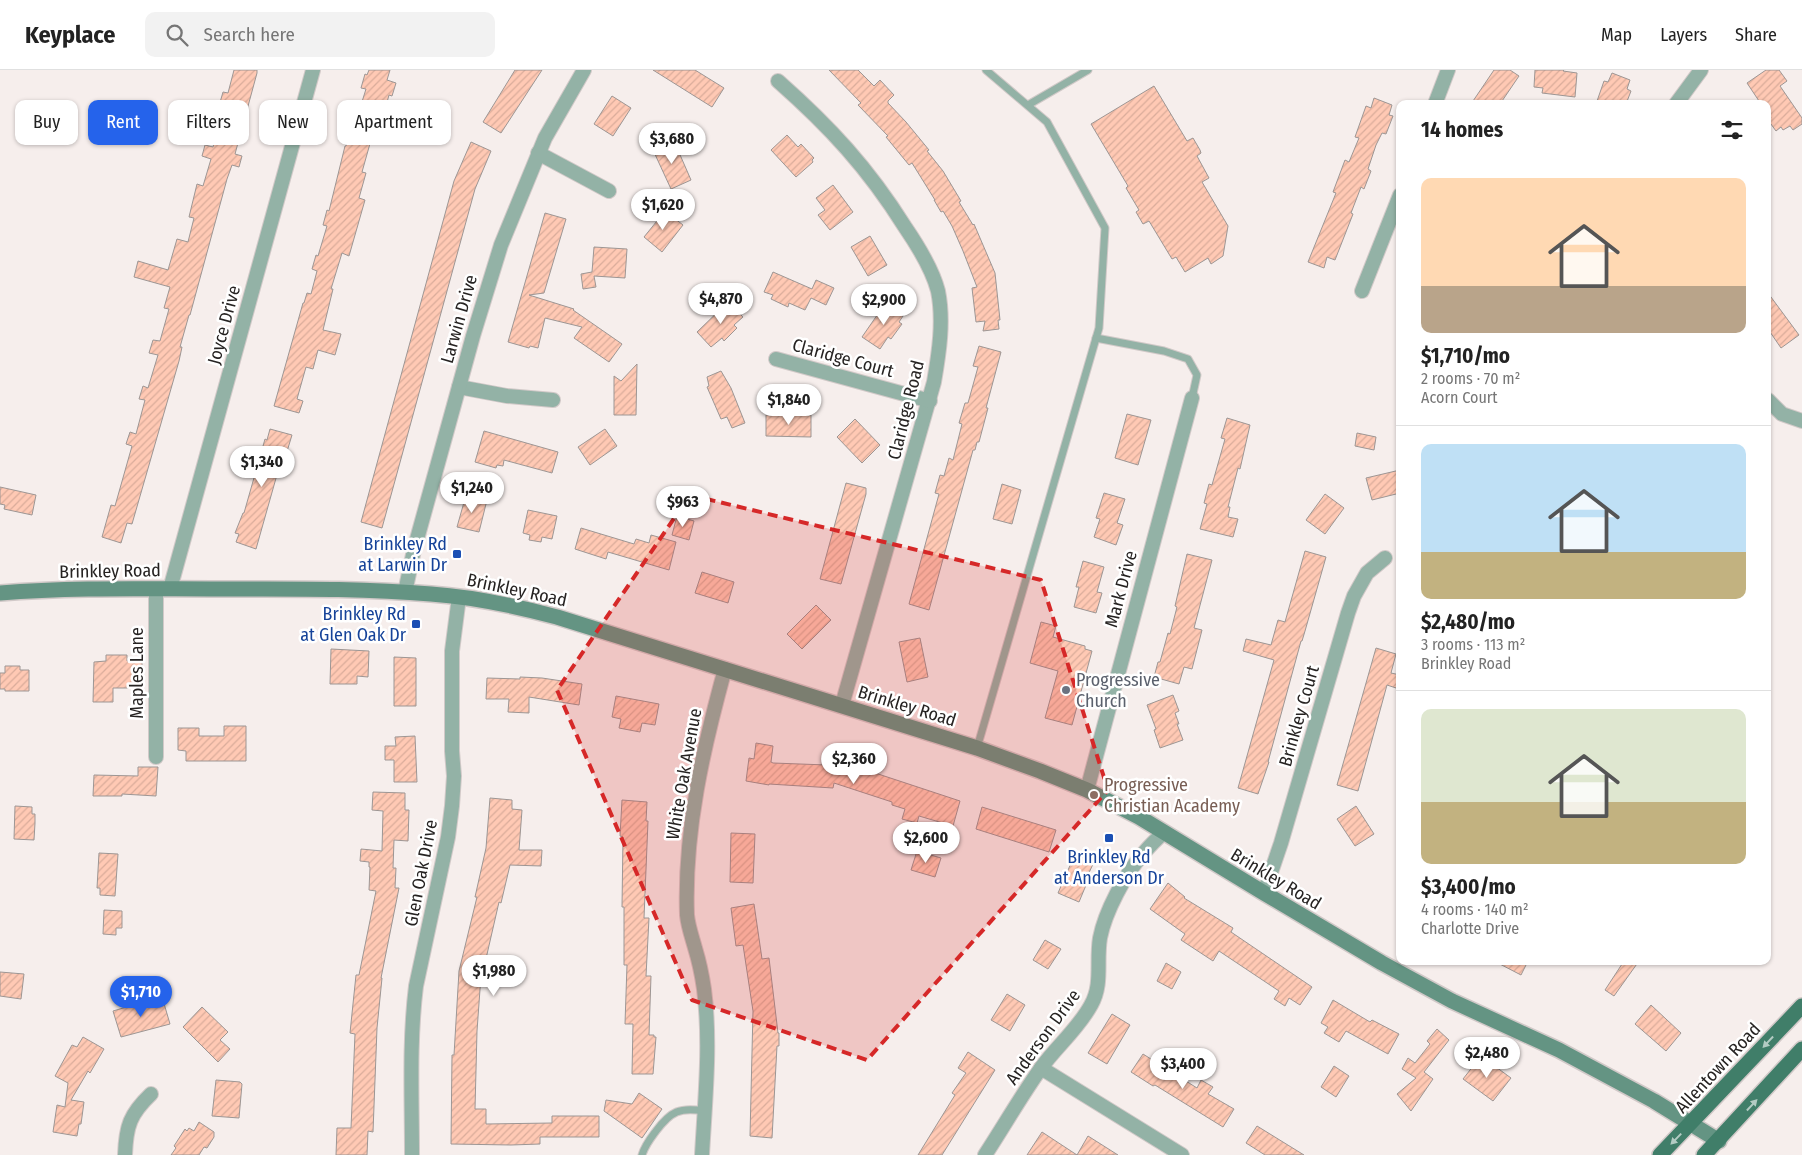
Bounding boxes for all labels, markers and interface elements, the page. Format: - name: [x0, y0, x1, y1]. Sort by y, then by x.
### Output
- search box: [145, 12, 495, 57]
- text: Keyplace: [25, 21, 115, 49]
- icon: search: [163, 21, 191, 49]
- text: Search here: [203, 23, 295, 46]
- text: Map: [1601, 24, 1632, 46]
- text: Layers: [1660, 24, 1707, 46]
- text: Share: [1735, 24, 1777, 46]
- chip: Buy: [15, 100, 78, 145]
- chip: Rent: [88, 100, 158, 145]
- chip: Filters: [168, 100, 249, 145]
- chip: New: [259, 100, 327, 145]
- chip: Apartment: [337, 100, 451, 145]
- icon: filters: [1718, 116, 1746, 144]
- text: 14 homes: [1421, 117, 1503, 143]
- pin: $3,680: [631, 122, 713, 165]
- text: $3,680: [650, 129, 694, 148]
- pin: $1,620: [622, 189, 704, 231]
- text: $1,620: [642, 195, 684, 214]
- icon: home: [1539, 211, 1629, 301]
- street label: Larwin Drive: [436, 272, 482, 366]
- pin: $4,870: [680, 282, 762, 325]
- street label: Joyce Drive: [203, 283, 245, 367]
- pin: $2,900: [843, 284, 925, 326]
- text: $4,870: [699, 289, 743, 308]
- text: $2,900: [862, 290, 906, 309]
- street label: Claridge Court: [790, 334, 896, 382]
- text: $1,710/mo: [1421, 343, 1510, 369]
- street label: Claridge Road: [883, 358, 929, 462]
- text: 2 rooms · 70 m²: [1421, 369, 1520, 388]
- pin: $1,840: [748, 384, 830, 426]
- text: Acorn Court: [1421, 388, 1498, 407]
- text: $1,840: [767, 390, 811, 409]
- pin: $1,340: [221, 446, 303, 488]
- text: $1,340: [241, 452, 283, 471]
- pin: $1,240: [431, 472, 513, 514]
- icon: home: [1539, 476, 1629, 566]
- text: $1,240: [451, 478, 493, 497]
- pin: $963: [653, 486, 713, 528]
- text: $963: [667, 492, 699, 511]
- place label: Brinkley Rd at Larwin Dr: [358, 533, 448, 576]
- marker: Brinkley Rd at Larwin Dr: [451, 548, 463, 560]
- street label: Mark Drive: [1100, 548, 1142, 630]
- street label: Brinkley Road: [59, 559, 161, 583]
- street label: Brinkley Road: [465, 569, 569, 611]
- place label: Brinkley Rd at Glen Oak Dr: [300, 603, 407, 646]
- text: $2,480/mo: [1421, 609, 1515, 635]
- marker: Brinkley Rd at Glen Oak Dr: [410, 618, 422, 630]
- street label: Maples Lane: [126, 627, 148, 719]
- text: 3 rooms · 113 m²: [1421, 635, 1525, 654]
- text: Brinkley Road: [1421, 654, 1511, 673]
- street label: Brinkley Court: [1274, 663, 1324, 769]
- place label: Progressive Church: [1076, 669, 1160, 712]
- street label: Brinkley Road: [855, 681, 959, 731]
- marker: Progressive Church: [1060, 684, 1072, 696]
- street label: White Oak Avenue: [662, 707, 706, 841]
- icon: home: [1539, 741, 1629, 831]
- pin: $2,360: [813, 742, 895, 785]
- text: $2,360: [832, 749, 876, 768]
- place label: Progressive Christian Academy: [1104, 774, 1240, 817]
- marker: Progressive Christian Academy: [1088, 789, 1100, 801]
- street label: Glen Oak Drive: [400, 818, 442, 928]
- pin: $2,600: [885, 822, 967, 864]
- text: $2,600: [904, 828, 948, 847]
- marker: Brinkley Rd at Anderson Dr: [1103, 832, 1115, 844]
- street label: Brinkley Road: [1227, 843, 1325, 915]
- place label: Brinkley Rd at Anderson Dr: [1054, 846, 1165, 889]
- text: $3,400/mo: [1421, 874, 1516, 900]
- text: 4 rooms · 140 m²: [1421, 900, 1529, 919]
- text: Charlotte Drive: [1421, 919, 1519, 938]
- pin: $1,980: [453, 954, 535, 997]
- text: $1,980: [473, 961, 515, 980]
- pin: $1,710: [100, 976, 182, 1018]
- text: $1,710: [121, 982, 161, 1001]
- street label: Anderson Drive: [1001, 985, 1085, 1089]
- street label: Allentown Road: [1671, 1018, 1765, 1118]
- one-way arrow: [1762, 1035, 1774, 1047]
- pin: $2,480: [1446, 1036, 1528, 1079]
- text: $2,480: [1465, 1043, 1509, 1062]
- pin: $3,400: [1142, 1048, 1224, 1090]
- text: $3,400: [1161, 1054, 1205, 1073]
- one-way arrow: [1746, 1098, 1757, 1111]
- one-way arrow: [1670, 1133, 1682, 1145]

